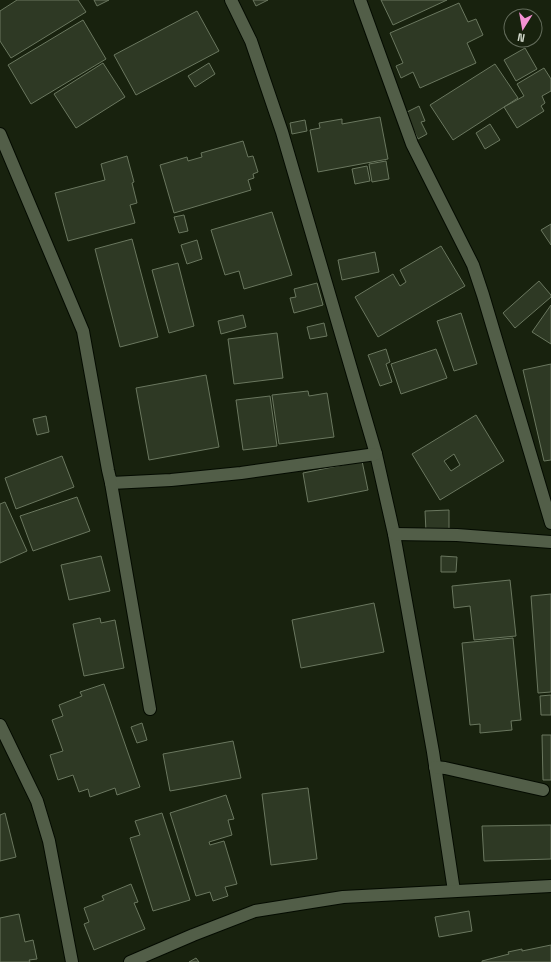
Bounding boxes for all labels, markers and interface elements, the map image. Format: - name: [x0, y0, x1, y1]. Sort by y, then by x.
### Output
- north arrow: [503, 8, 543, 48]
- text: N: [516, 30, 526, 45]

